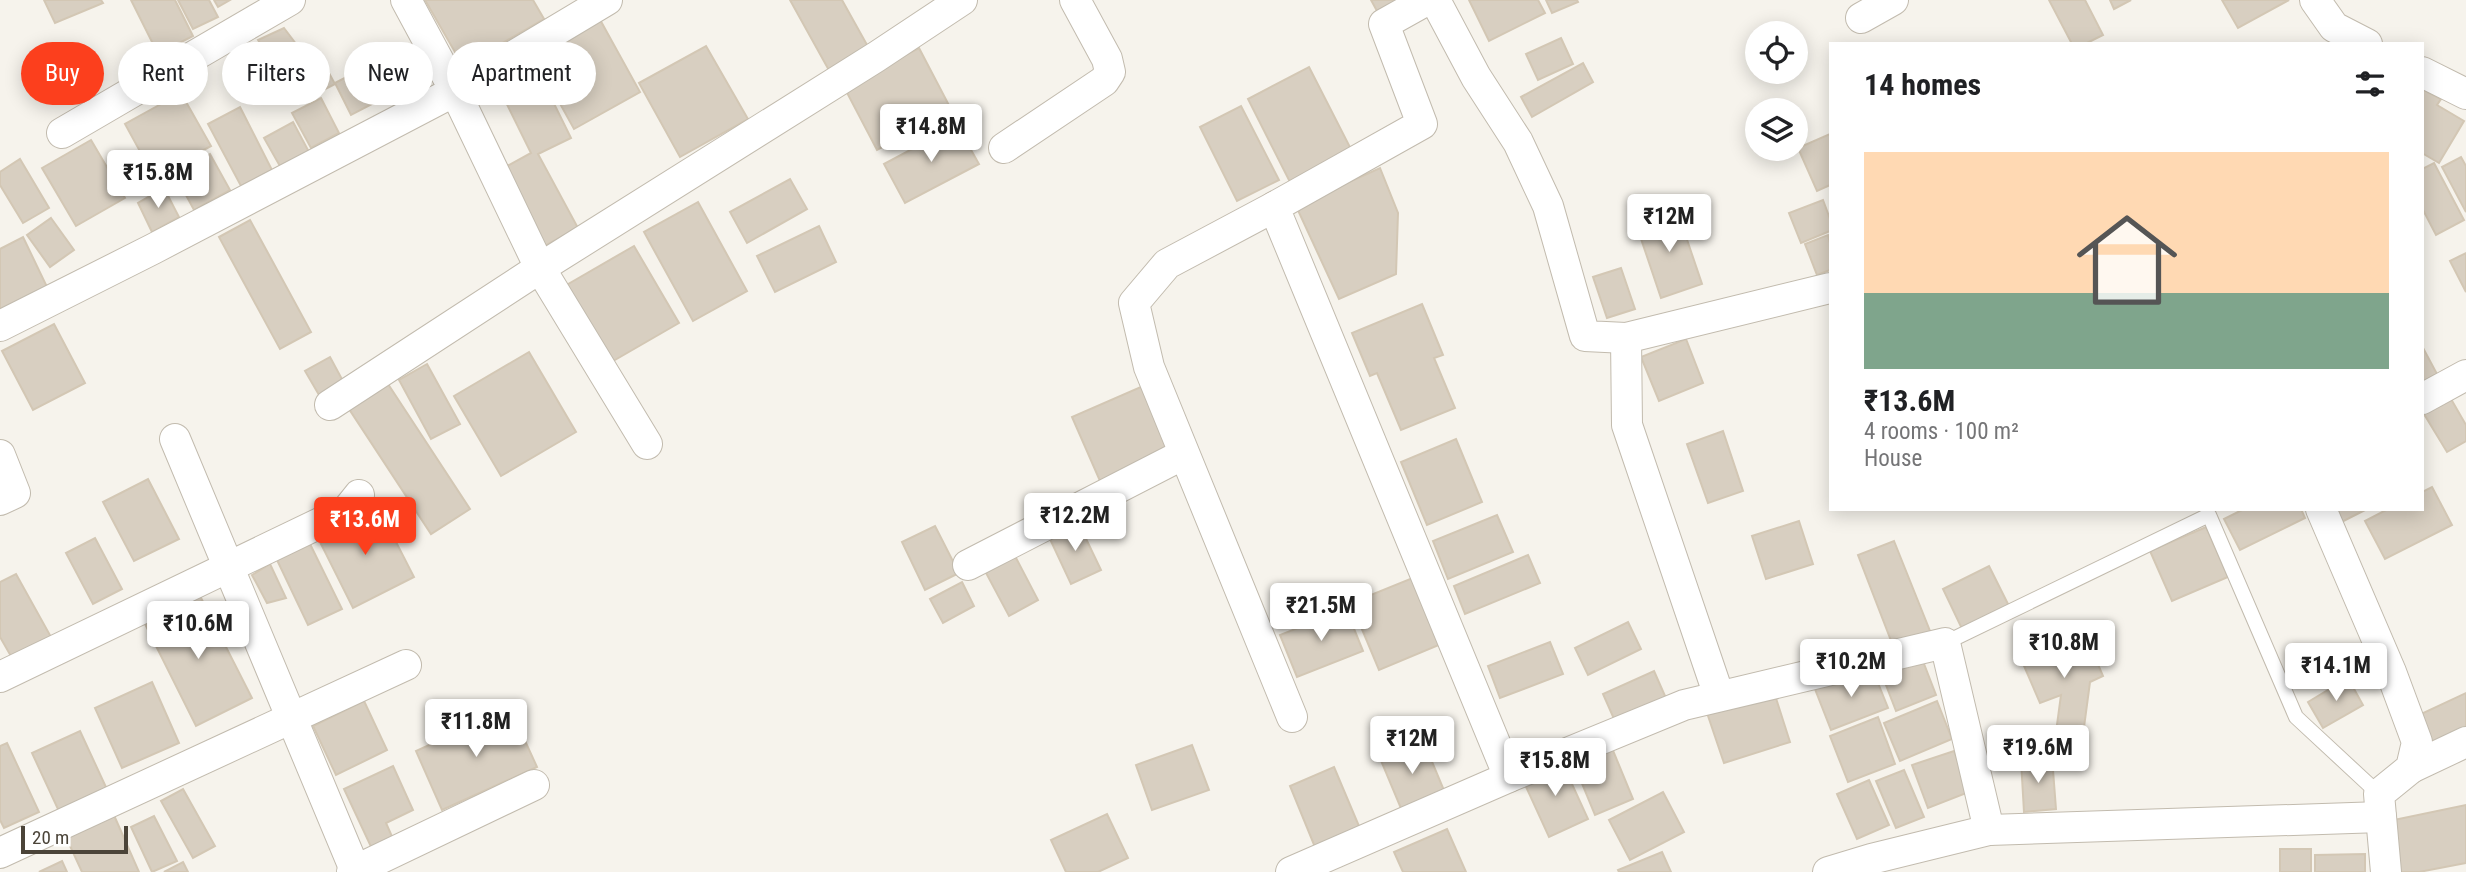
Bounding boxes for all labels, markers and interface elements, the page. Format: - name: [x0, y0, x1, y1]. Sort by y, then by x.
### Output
- map controls: [1745, 21, 1808, 161]
- button: locate: [1745, 21, 1808, 84]
- chip: Buy: [21, 42, 104, 105]
- chip: Rent: [118, 42, 208, 105]
- chip: Filters: [222, 42, 330, 105]
- chip: New: [344, 42, 433, 105]
- chip: Apartment: [447, 42, 596, 105]
- icon: filters: [2351, 65, 2389, 103]
- text: 14 homes: [1864, 67, 1981, 102]
- button: layers: [1745, 98, 1808, 161]
- pin: ₹14.8M: [874, 104, 988, 164]
- text: ₹14.8M: [896, 113, 966, 140]
- pin: ₹15.8M: [101, 150, 215, 210]
- text: ₹15.8M: [123, 159, 193, 186]
- pin: ₹12M: [1628, 194, 1710, 254]
- icon: home: [2064, 197, 2190, 323]
- text: ₹12M: [1643, 203, 1695, 230]
- text: ₹13.6M: [1864, 383, 1955, 418]
- text: 4 rooms · 100 m²: [1864, 418, 2019, 445]
- text: House: [1864, 445, 1922, 472]
- pin: ₹12.2M: [1018, 494, 1132, 553]
- pin: ₹13.6M: [308, 498, 422, 557]
- text: ₹12.2M: [1040, 502, 1110, 529]
- text: ₹13.6M: [330, 506, 400, 533]
- pin: ₹21.5M: [1264, 584, 1378, 643]
- text: ₹21.5M: [1286, 592, 1356, 619]
- pin: ₹10.6M: [141, 602, 255, 661]
- text: ₹10.6M: [163, 610, 233, 637]
- pin: ₹10.8M: [2007, 620, 2121, 680]
- text: ₹10.8M: [2029, 629, 2099, 656]
- pin: ₹10.2M: [1794, 640, 1908, 699]
- pin: ₹14.1M: [2279, 644, 2393, 703]
- text: ₹10.2M: [1816, 648, 1886, 675]
- text: ₹14.1M: [2301, 652, 2371, 679]
- pin: ₹11.8M: [419, 700, 533, 759]
- text: ₹11.8M: [441, 708, 511, 735]
- pin: ₹12M: [1371, 716, 1453, 776]
- text: ₹12M: [1386, 725, 1438, 752]
- pin: ₹19.6M: [1981, 726, 2095, 785]
- text: ₹19.6M: [2003, 734, 2073, 761]
- pin: ₹15.8M: [1498, 738, 1612, 798]
- text: ₹15.8M: [1520, 747, 1590, 774]
- scale bar: [21, 823, 128, 855]
- text: 20 m: [32, 826, 69, 849]

